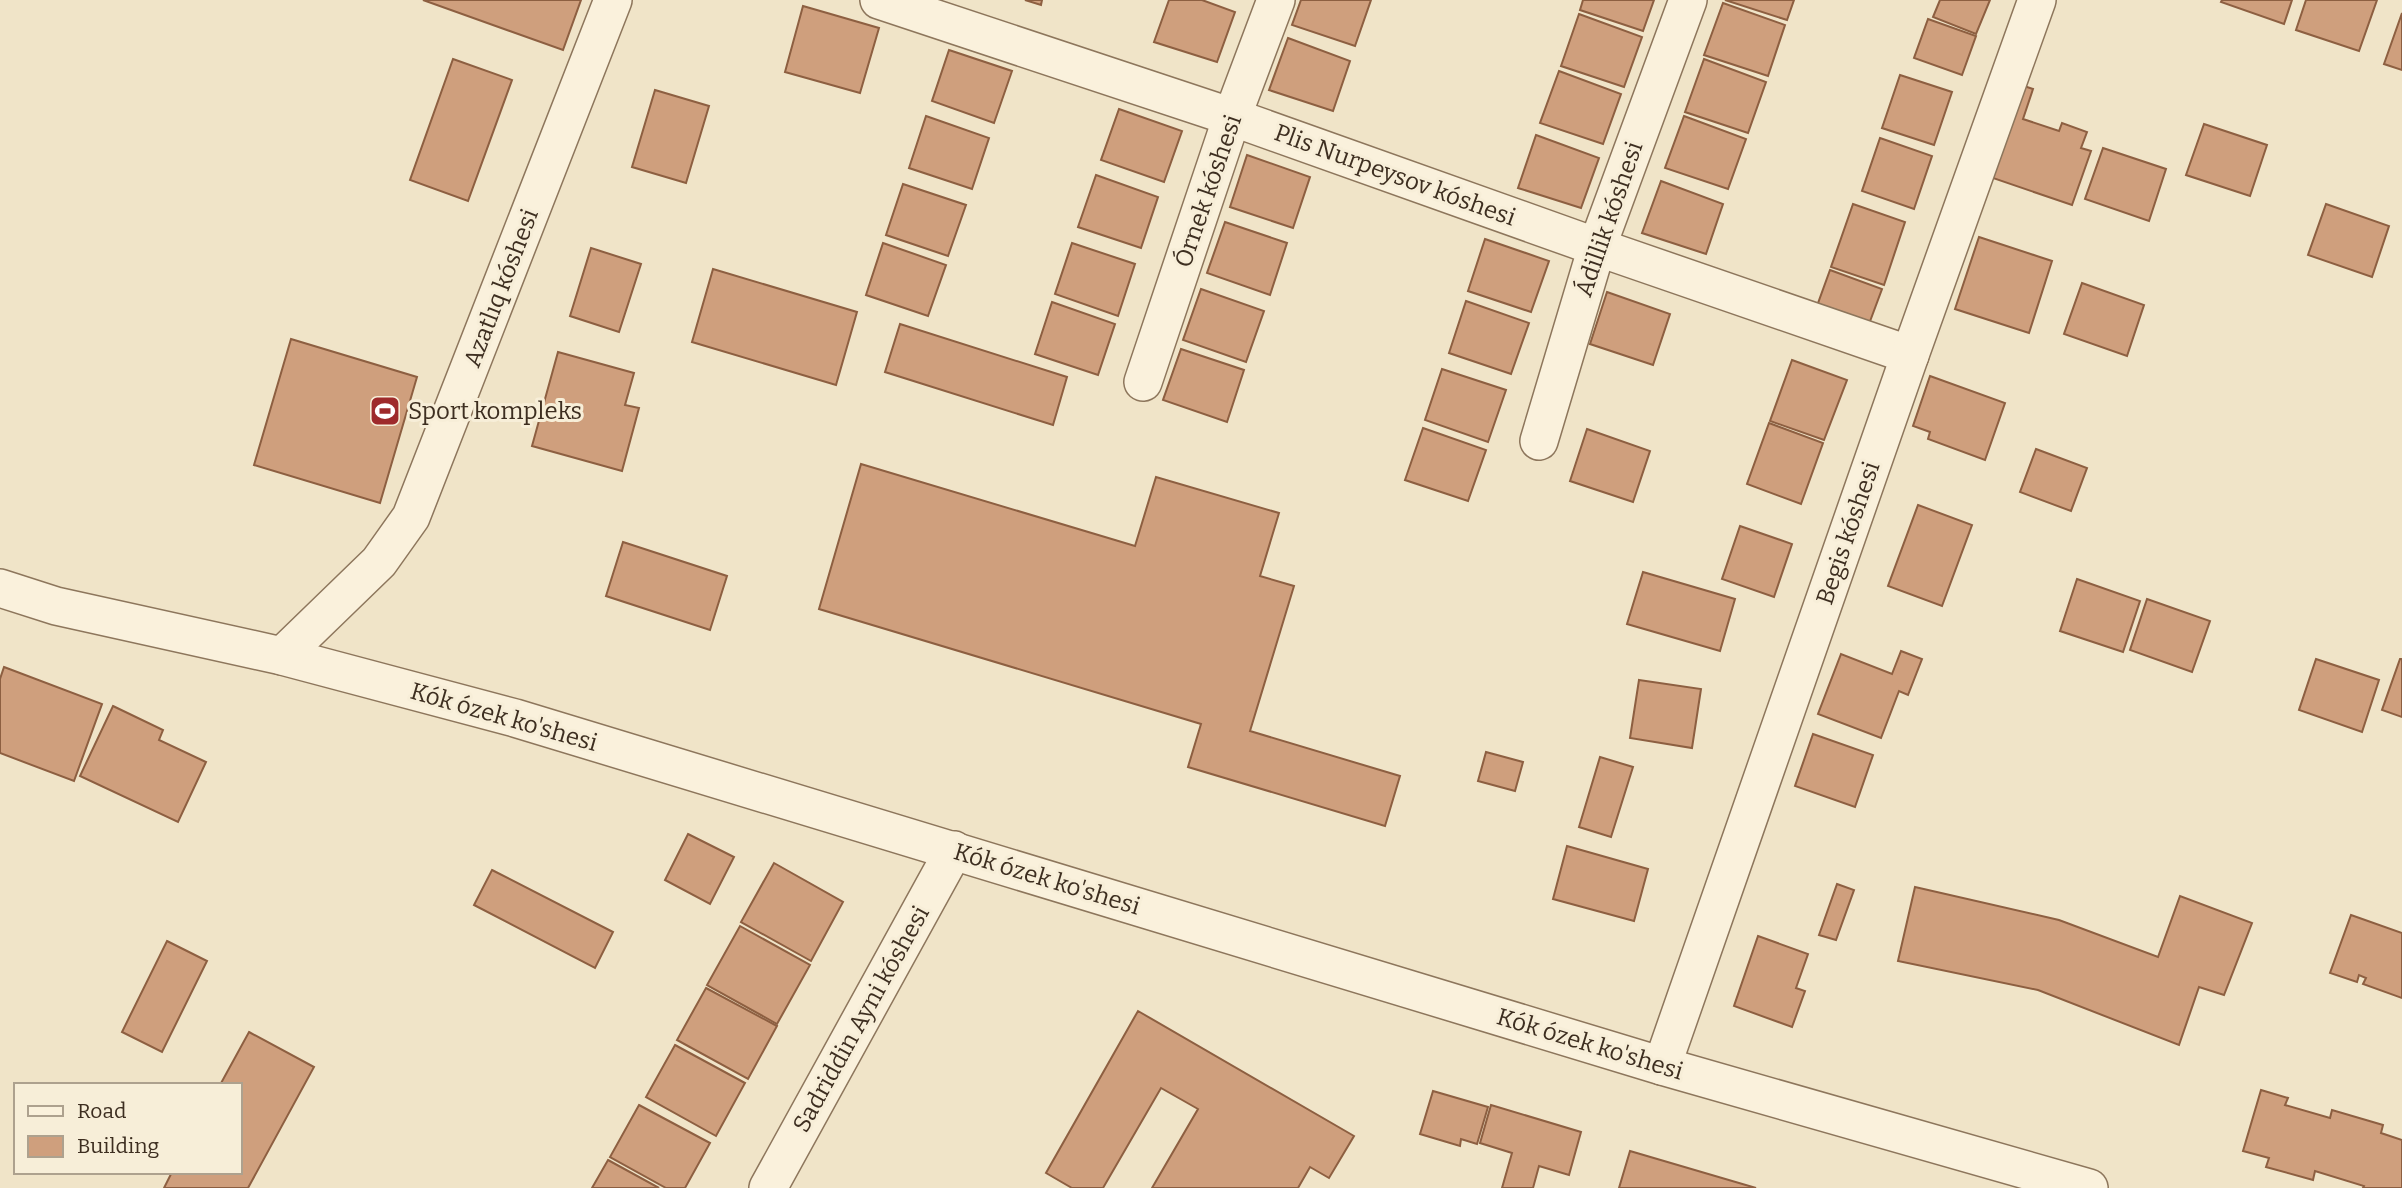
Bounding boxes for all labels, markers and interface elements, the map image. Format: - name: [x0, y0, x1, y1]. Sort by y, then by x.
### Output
- street label: Órnek kóshesi: [1169, 111, 1247, 271]
- street label: Plis Nurpeysov kóshesi: [1271, 118, 1519, 232]
- street label: Ádillik kóshesi: [1568, 138, 1649, 300]
- street label: Azatlıq kóshesi: [458, 205, 544, 371]
- sports icon: Sport kompleks: [368, 394, 402, 428]
- place label: Sport kompleks: [408, 397, 582, 425]
- street label: Begis kóshesi: [1810, 458, 1886, 608]
- street label: Kók ózek ko'shesi: [407, 677, 601, 757]
- street label: Kók ózek ko'shesi: [951, 837, 1143, 921]
- street label: Sadriddin Ayni kóshesi: [787, 901, 935, 1137]
- street label: Kók ózek ko'shesi: [1494, 1002, 1686, 1086]
- legend: [14, 1083, 242, 1174]
- text: Road: [77, 1098, 126, 1124]
- text: Building: [77, 1133, 160, 1159]

